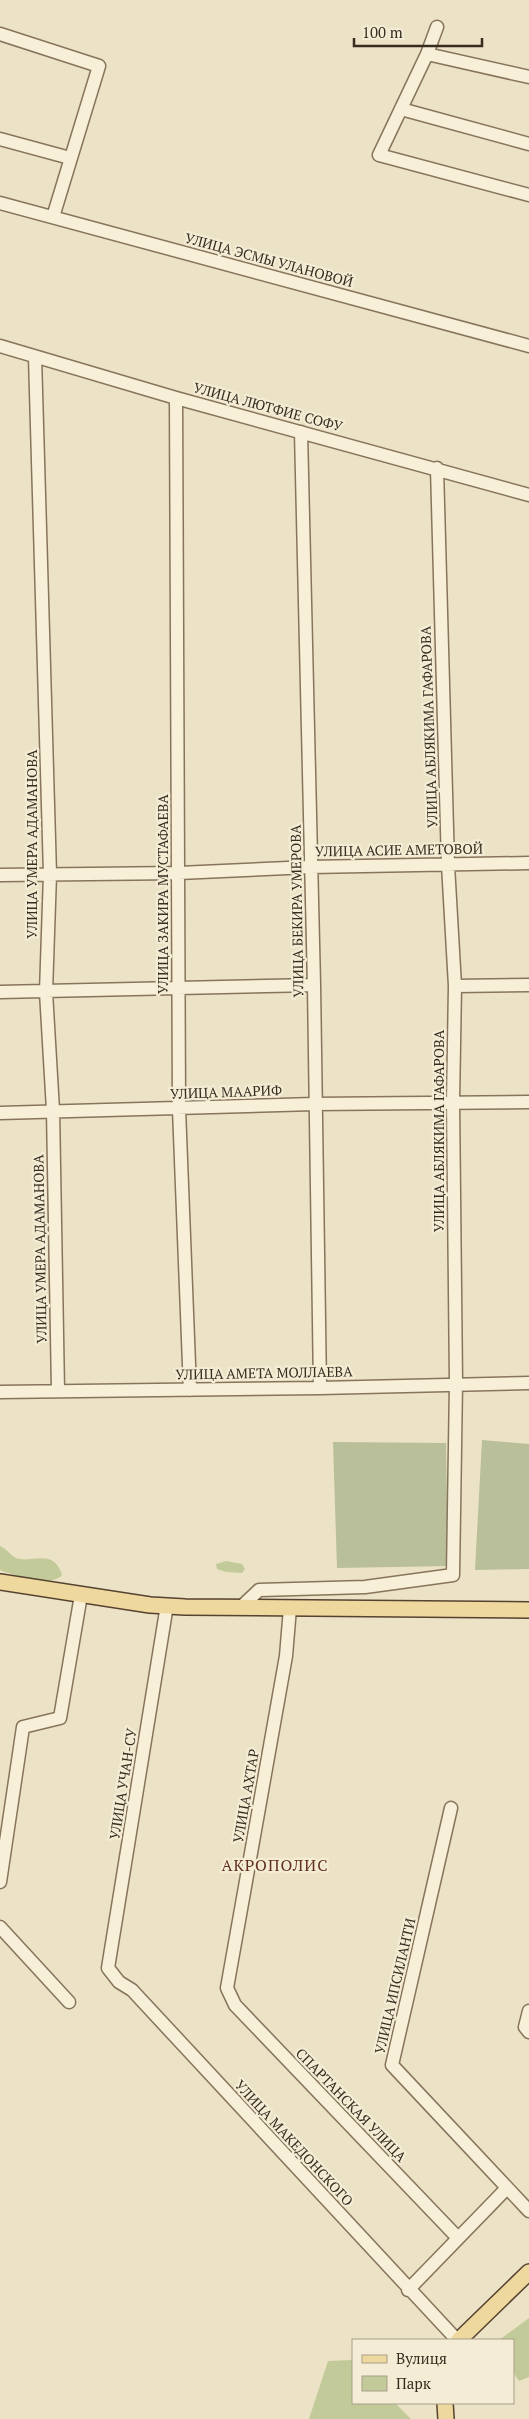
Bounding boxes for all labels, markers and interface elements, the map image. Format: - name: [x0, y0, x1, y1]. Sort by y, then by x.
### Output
- scale bar: [354, 15, 482, 47]
- text: 100 m: [362, 22, 403, 42]
- street label: УЛИЦА ЭСМЫ УЛАНОВОЙ: [183, 228, 355, 291]
- street label: УЛИЦА ЛЮТФИЕ СОФУ: [192, 377, 345, 436]
- street label: УЛИЦА АБЛЯКИМА ГАФАРОВА: [415, 625, 442, 829]
- street label: УЛИЦА УМЕРА АДАМАНОВА: [22, 749, 41, 939]
- street label: УЛИЦА ЗАКИРА МУСТАФАЕВА: [153, 794, 172, 994]
- street label: УЛИЦА БЕКИРА УМЕРОВА: [285, 824, 308, 998]
- street label: УЛИЦА АСИЕ АМЕТОВОЙ: [315, 839, 483, 860]
- street label: УЛИЦА АБЛЯКИМА ГАФАРОВА: [429, 1029, 448, 1232]
- street label: УЛИЦА МААРИФ: [170, 1080, 282, 1103]
- street label: УЛИЦА УМЕРА АДАМАНОВА: [28, 1154, 51, 1344]
- street label: УЛИЦА АМЕТА МОЛЛАЕВА: [175, 1361, 353, 1384]
- street label: УЛИЦА УЧАН-СУ: [104, 1726, 141, 1841]
- street label: УЛИЦА АХТАР: [228, 1748, 263, 1844]
- district label: АКРОПОЛИС: [222, 1854, 328, 1876]
- street label: УЛИЦА ИПСИЛАНТИ: [370, 1916, 419, 2056]
- street label: СПАРТАНСКАЯ УЛИЦА: [292, 2044, 411, 2166]
- street label: УЛИЦА МАКЕДОНСКОГО: [231, 2076, 358, 2210]
- legend: [352, 2339, 514, 2404]
- text: Вулиця: [396, 2348, 447, 2368]
- text: Парк: [396, 2373, 432, 2393]

